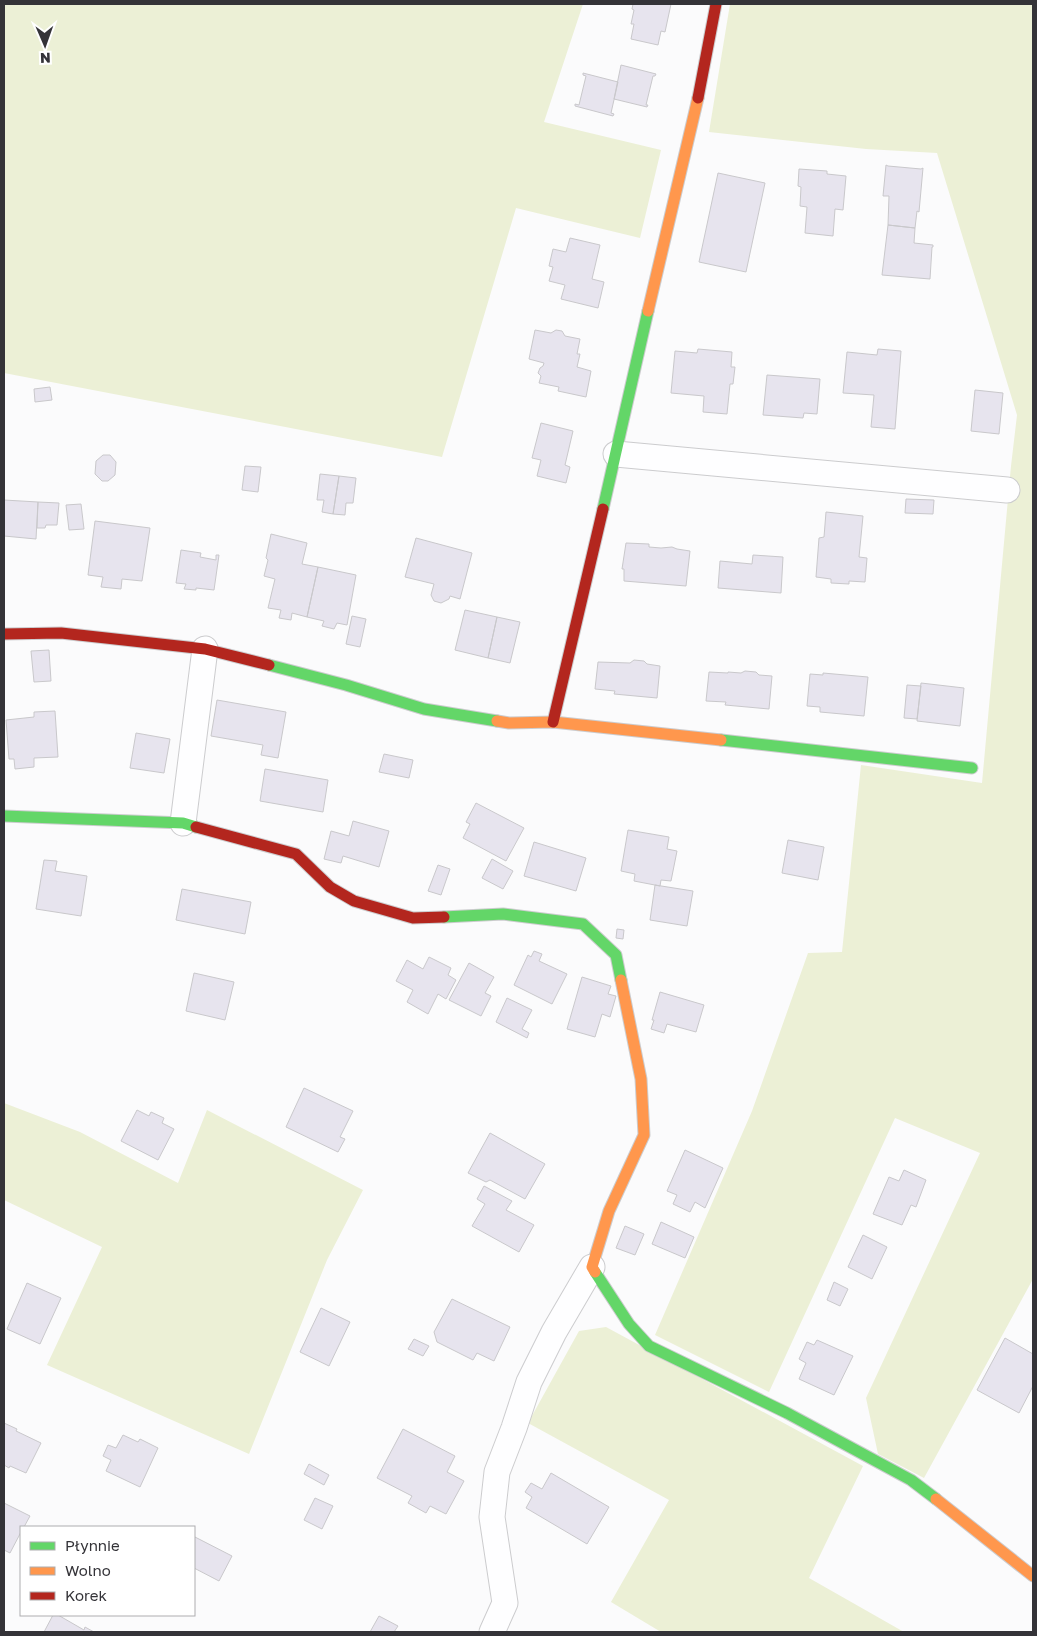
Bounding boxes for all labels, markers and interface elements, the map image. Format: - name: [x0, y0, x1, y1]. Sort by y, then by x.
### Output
- north arrow: [20, 20, 70, 70]
- text: N: [40, 50, 51, 67]
- legend: [20, 1526, 195, 1616]
- text: Płynnie: [65, 1536, 120, 1554]
- text: Wolno: [65, 1561, 111, 1579]
- text: Korek: [65, 1586, 107, 1604]

